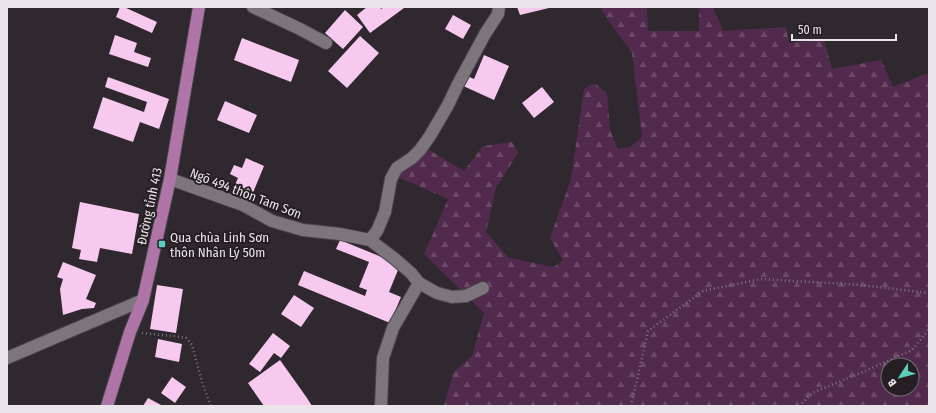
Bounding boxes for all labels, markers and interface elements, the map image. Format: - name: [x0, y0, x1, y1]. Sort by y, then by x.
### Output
- scale bar: [792, 16, 896, 42]
- text: 50 m: [798, 23, 822, 37]
- street label: Ngõ 494 thôn Tam Sơn: [188, 165, 304, 222]
- street label: Đường tỉnh 413: [134, 166, 165, 246]
- place label: Qua chùa Linh Sơn thôn Nhân Lý 50m: [170, 230, 269, 260]
- marker: Qua chùa Linh Sơn thôn Nhân Lý 50m: [157, 239, 167, 249]
- north arrow: [880, 357, 920, 397]
- text: B: [885, 376, 899, 389]

